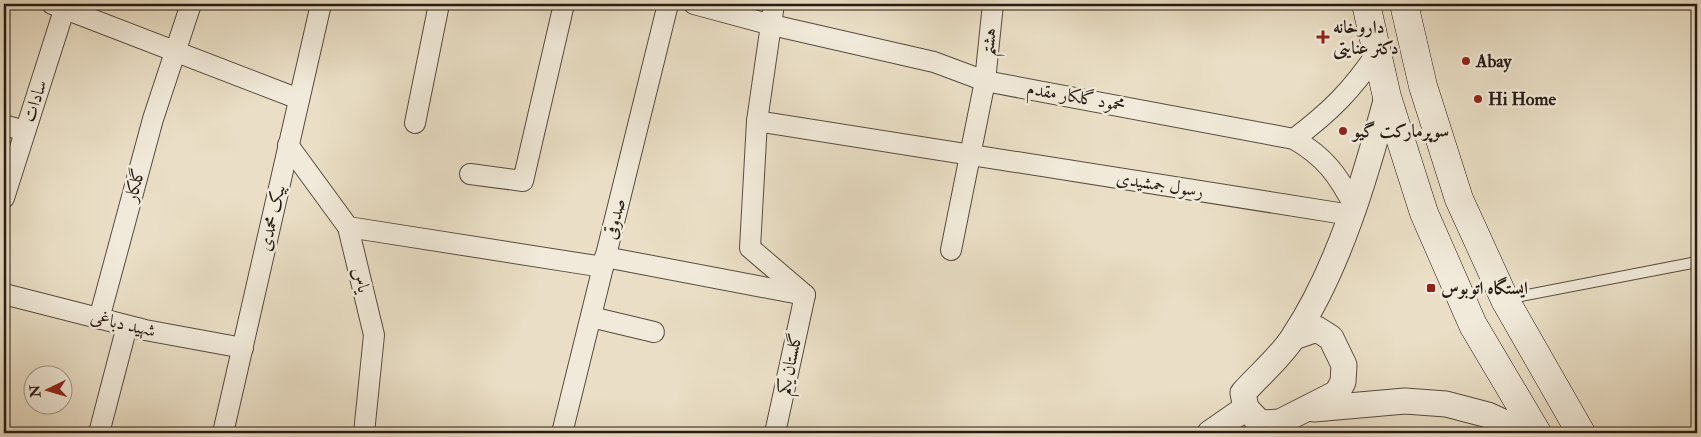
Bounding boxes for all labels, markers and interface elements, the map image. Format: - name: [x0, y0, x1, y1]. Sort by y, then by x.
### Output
- place label: داروخانه دکتر عنایتی: [1333, 16, 1399, 60]
- street label: هشتم: [976, 27, 1008, 58]
- marker: داروخانه دکتر عنایتی: [1317, 31, 1329, 43]
- place label: Abay: [1475, 50, 1512, 73]
- marker: Abay: [1460, 55, 1472, 67]
- street label: سادات: [17, 77, 53, 125]
- street label: محمود گلکار مقدم: [1024, 77, 1127, 121]
- place label: Hi Home: [1488, 88, 1556, 111]
- marker: Hi Home: [1472, 93, 1484, 105]
- place label: سوپرمارکت گیو: [1351, 120, 1449, 143]
- marker: سوپرمارکت گیو: [1337, 125, 1349, 137]
- street label: گلکار: [119, 166, 151, 206]
- street label: رسول جمشیدی: [1115, 167, 1205, 203]
- street label: بیک محمدی: [253, 183, 291, 253]
- street label: صدوقی: [599, 196, 631, 242]
- street label: یاس: [347, 265, 376, 297]
- place label: ایستگاه اتوبوس: [1441, 276, 1528, 300]
- marker: ایستگاه اتوبوس: [1425, 282, 1437, 294]
- street label: شهید دباغی: [88, 305, 158, 343]
- street label: گلستان یکم: [772, 331, 813, 398]
- north arrow: [22, 364, 72, 414]
- text: N: [26, 384, 45, 399]

